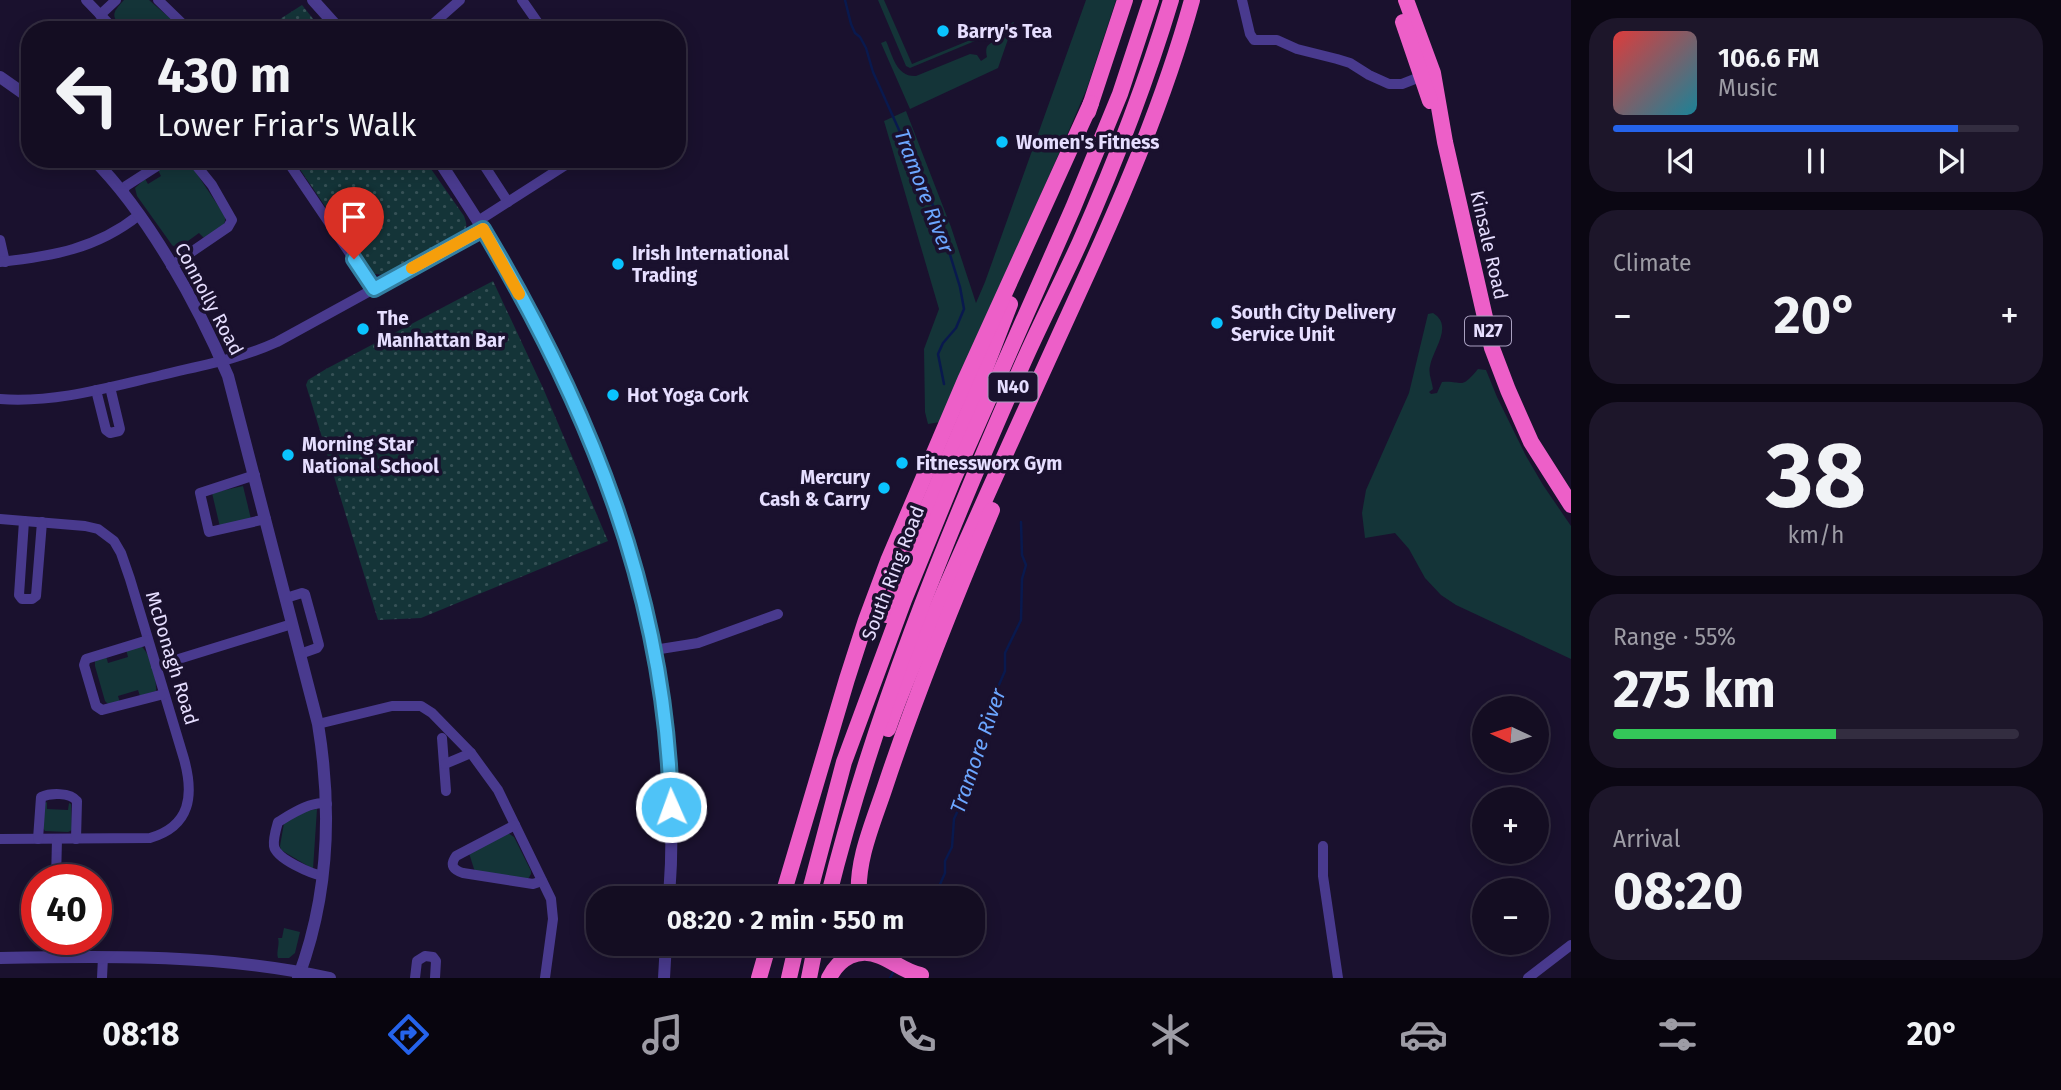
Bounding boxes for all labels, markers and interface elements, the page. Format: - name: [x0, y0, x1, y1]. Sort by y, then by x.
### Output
- place label: Barry's Tea: [957, 20, 1052, 43]
- marker: Barry's Tea: [935, 23, 951, 39]
- text: 106.6 FM: [1718, 43, 1819, 74]
- text: 430 m: [157, 46, 291, 105]
- icon: left: [42, 49, 133, 140]
- text: Music: [1718, 74, 1778, 102]
- text: Lower Friar's Walk: [157, 106, 416, 144]
- water label: Tramore River: [888, 125, 960, 257]
- place label: Women's Fitness: [1016, 131, 1159, 154]
- marker: Women's Fitness: [994, 134, 1010, 150]
- icon: previous: [1662, 142, 1700, 180]
- icon: pause: [1797, 142, 1835, 180]
- icon: next: [1932, 142, 1970, 180]
- pin: [324, 187, 384, 259]
- street label: Kinsale Road: [1465, 188, 1513, 302]
- icon: arrive: [335, 198, 373, 236]
- street label: Connolly Road: [170, 239, 248, 359]
- place label: Irish International Trading: [632, 242, 789, 287]
- text: Climate: [1613, 249, 1692, 277]
- marker: Irish International Trading: [610, 256, 626, 272]
- text: 20°: [1774, 284, 1858, 347]
- text: −: [1613, 293, 1632, 339]
- text: +: [2000, 293, 2019, 339]
- place label: South City Delivery Service Unit: [1231, 301, 1396, 346]
- place label: The Manhattan Bar: [377, 307, 505, 352]
- marker: South City Delivery Service Unit: [1209, 315, 1225, 331]
- road number: N27: [1465, 316, 1511, 346]
- marker: The Manhattan Bar: [355, 321, 371, 337]
- road number: N40: [988, 372, 1038, 402]
- place label: Hot Yoga Cork: [627, 384, 749, 407]
- marker: Hot Yoga Cork: [605, 387, 621, 403]
- text: 38: [1766, 421, 1866, 530]
- place label: Morning Star National School: [302, 433, 439, 478]
- marker: Morning Star National School: [280, 447, 296, 463]
- place label: Fitnessworx Gym: [916, 452, 1062, 475]
- marker: Fitnessworx Gym: [894, 455, 910, 471]
- place label: Mercury Cash & Carry: [759, 466, 870, 511]
- marker: Mercury Cash & Carry: [876, 480, 892, 496]
- street label: South Ring Road: [857, 502, 929, 644]
- text: km/h: [1788, 521, 1844, 549]
- street label: McDonagh Road: [141, 588, 203, 728]
- text: Range · 55%: [1613, 623, 1736, 651]
- text: 275 km: [1613, 658, 1776, 721]
- water label: Tramore River: [944, 684, 1012, 817]
- north arrow: [1472, 696, 1549, 774]
- map controls: [1472, 696, 1549, 955]
- position arrow: [634, 770, 708, 844]
- button: +: [1472, 787, 1549, 864]
- text: Arrival: [1613, 825, 1680, 853]
- text: 08:20: [1613, 860, 1743, 923]
- speed limit sign: 40: [21, 864, 112, 955]
- button: −: [1472, 878, 1549, 955]
- text: 08:20 · 2 min · 550 m: [667, 905, 904, 936]
- icon: directions: [384, 1010, 433, 1059]
- icon: music: [638, 1010, 687, 1059]
- icon: phone: [892, 1010, 941, 1059]
- icon: climate: [1146, 1010, 1195, 1059]
- icon: car: [1399, 1010, 1448, 1059]
- icon: filters: [1653, 1010, 1702, 1059]
- text: 08:18: [102, 1015, 180, 1053]
- text: 20°: [1907, 1015, 1959, 1053]

